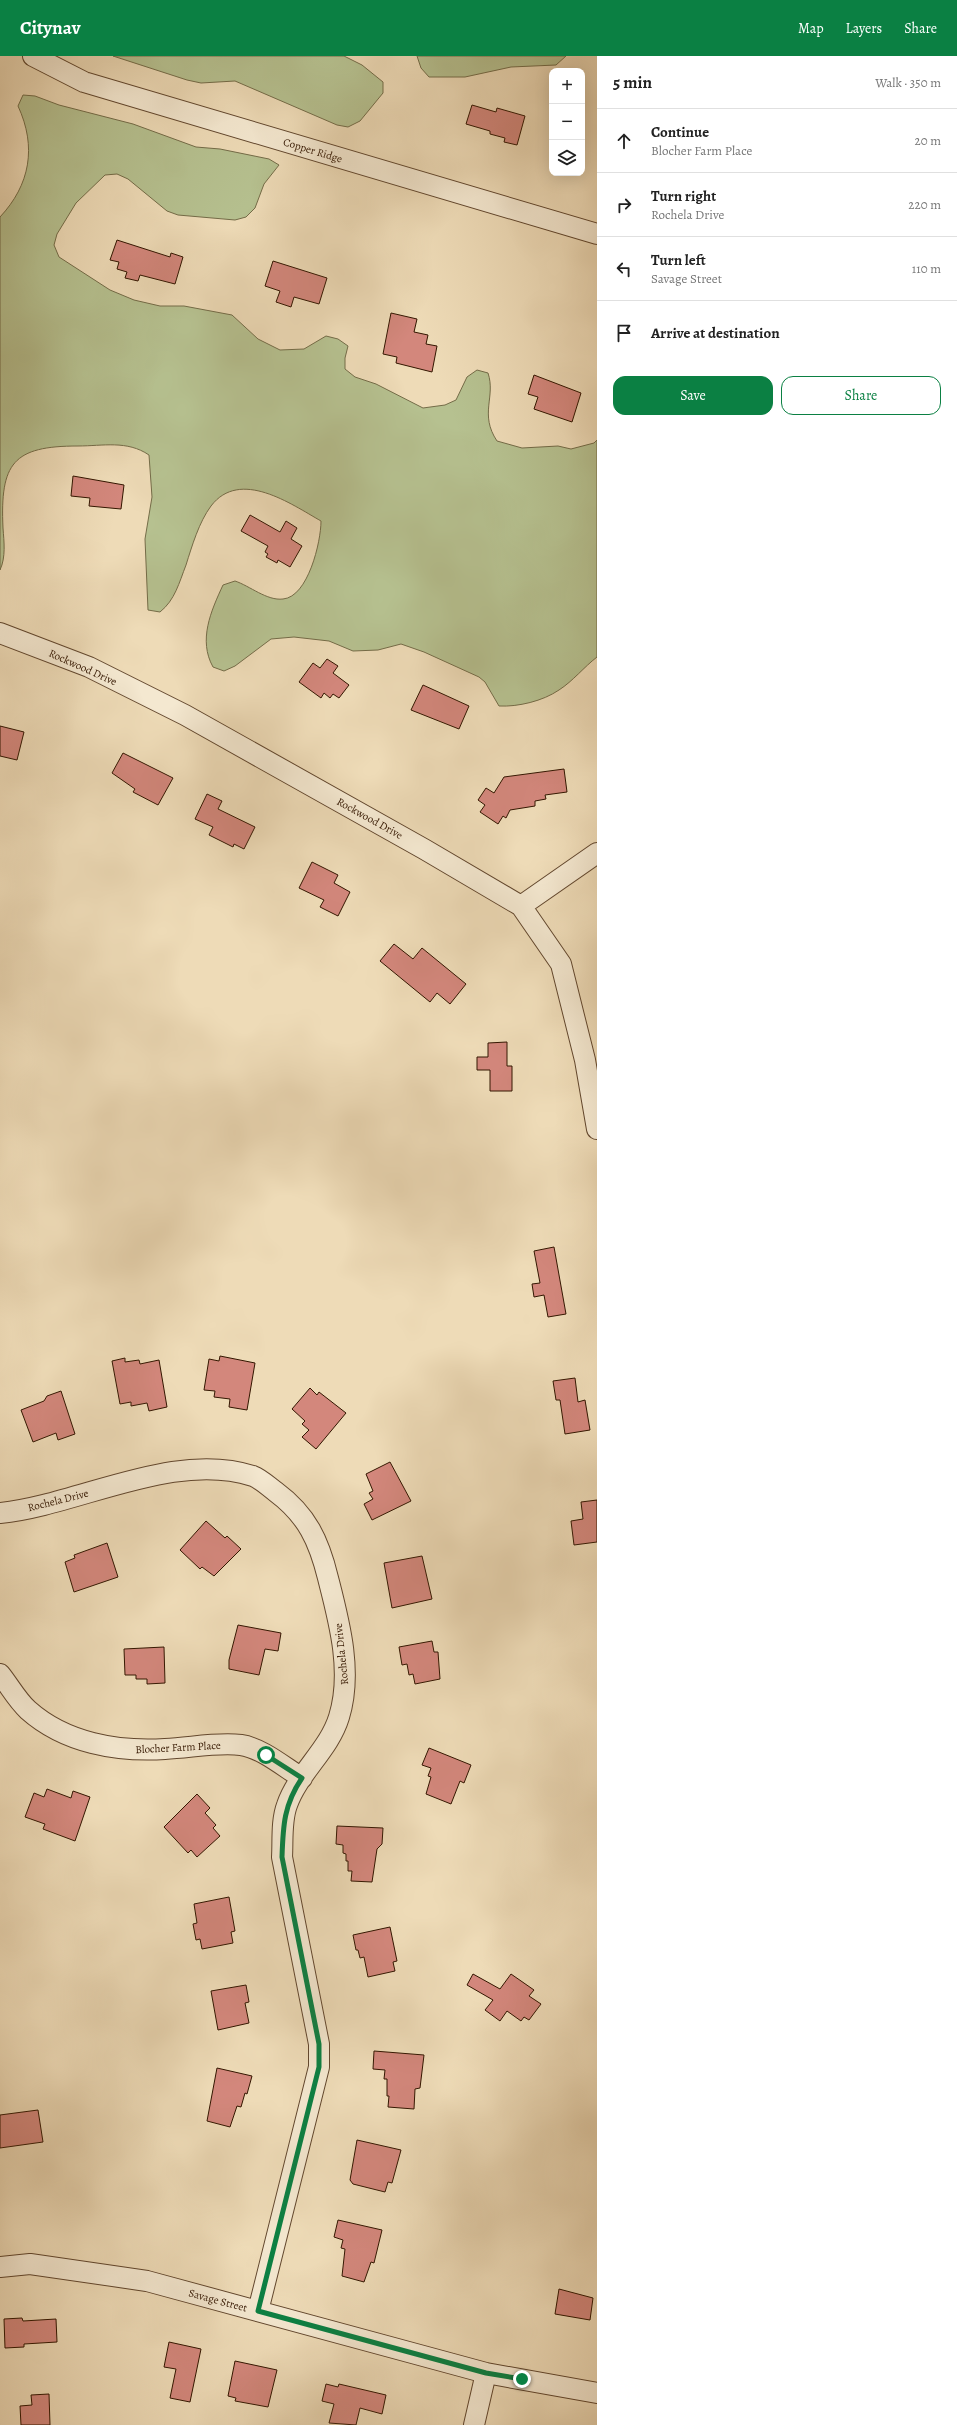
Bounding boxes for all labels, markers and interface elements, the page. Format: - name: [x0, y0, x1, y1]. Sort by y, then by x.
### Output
- text: Citynav: [20, 15, 81, 41]
- text: Map: [798, 19, 824, 38]
- text: Layers: [846, 19, 882, 38]
- text: Share: [904, 19, 937, 38]
- map controls: [549, 68, 585, 176]
- button: +: [549, 68, 585, 104]
- text: 5 min: [613, 71, 652, 94]
- text: Walk · 350 m: [875, 74, 941, 91]
- button: −: [549, 104, 585, 140]
- text: Continue: [651, 122, 709, 142]
- icon: ahead: [613, 130, 635, 152]
- text: 20 m: [915, 132, 941, 149]
- street label: Copper Ridge: [281, 134, 344, 167]
- button: layers: [549, 140, 585, 176]
- text: Blocher Farm Place: [651, 142, 752, 159]
- text: Turn right: [651, 186, 716, 206]
- icon: right: [613, 194, 635, 216]
- text: 220 m: [908, 196, 941, 213]
- text: Rochela Drive: [651, 206, 724, 223]
- text: Turn left: [651, 250, 706, 270]
- icon: left: [613, 258, 635, 280]
- text: 110 m: [912, 260, 941, 277]
- text: Savage Street: [651, 270, 722, 287]
- icon: arrive: [613, 322, 635, 344]
- text: Arrive at destination: [651, 323, 780, 343]
- button: Save: [613, 376, 773, 415]
- button: Share: [781, 376, 941, 415]
- street label: Rockwood Drive: [46, 646, 119, 689]
- street label: Rockwood Drive: [334, 794, 406, 843]
- street label: Rochela Drive: [26, 1486, 90, 1515]
- street label: Rochela Drive: [331, 1622, 352, 1686]
- street label: Blocher Farm Place: [135, 1738, 221, 1757]
- route start: [257, 1746, 275, 1764]
- street label: Savage Street: [187, 2285, 249, 2316]
- route end: [513, 2370, 531, 2388]

